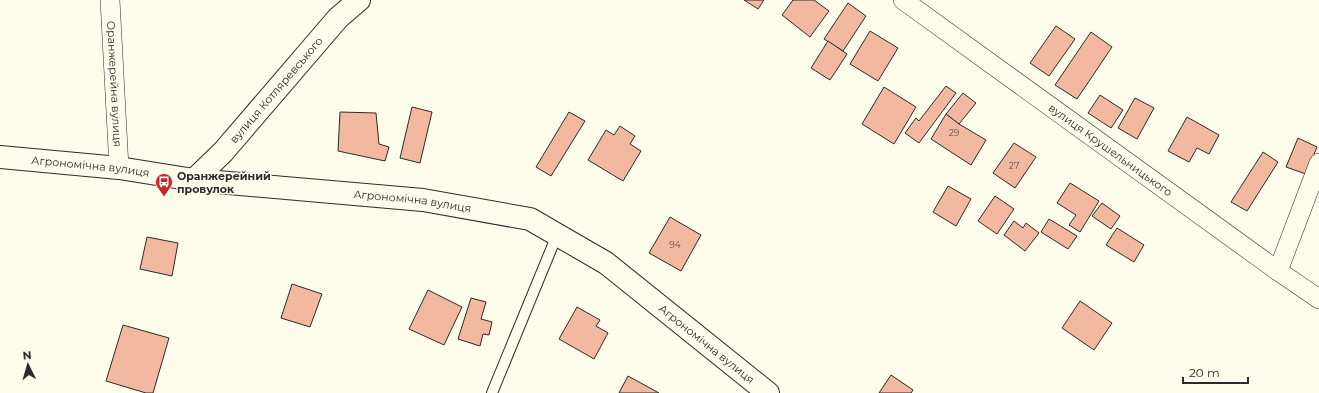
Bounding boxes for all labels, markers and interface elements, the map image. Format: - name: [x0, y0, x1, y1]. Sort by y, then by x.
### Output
- street label: Оранжерейна вулиця: [104, 20, 125, 147]
- street label: вулиця Котляревського: [227, 34, 326, 146]
- street label: вулиця Крушельницького: [1046, 101, 1175, 199]
- house number: 29: [949, 127, 960, 138]
- street label: Агрономічна вулиця: [31, 153, 151, 180]
- house number: 27: [1009, 160, 1019, 171]
- place label: Оранжерейний провулок: [177, 169, 271, 196]
- bus stop icon: Оранжерейний провулок: [154, 172, 174, 197]
- street label: Агрономічна вулиця: [353, 187, 473, 215]
- house number: 94: [669, 239, 681, 250]
- street label: Агрономічна вулиця: [656, 301, 757, 386]
- north arrow: [8, 345, 48, 385]
- text: N: [22, 348, 32, 362]
- scale bar: [1183, 359, 1248, 385]
- text: 20 m: [1189, 365, 1220, 380]

